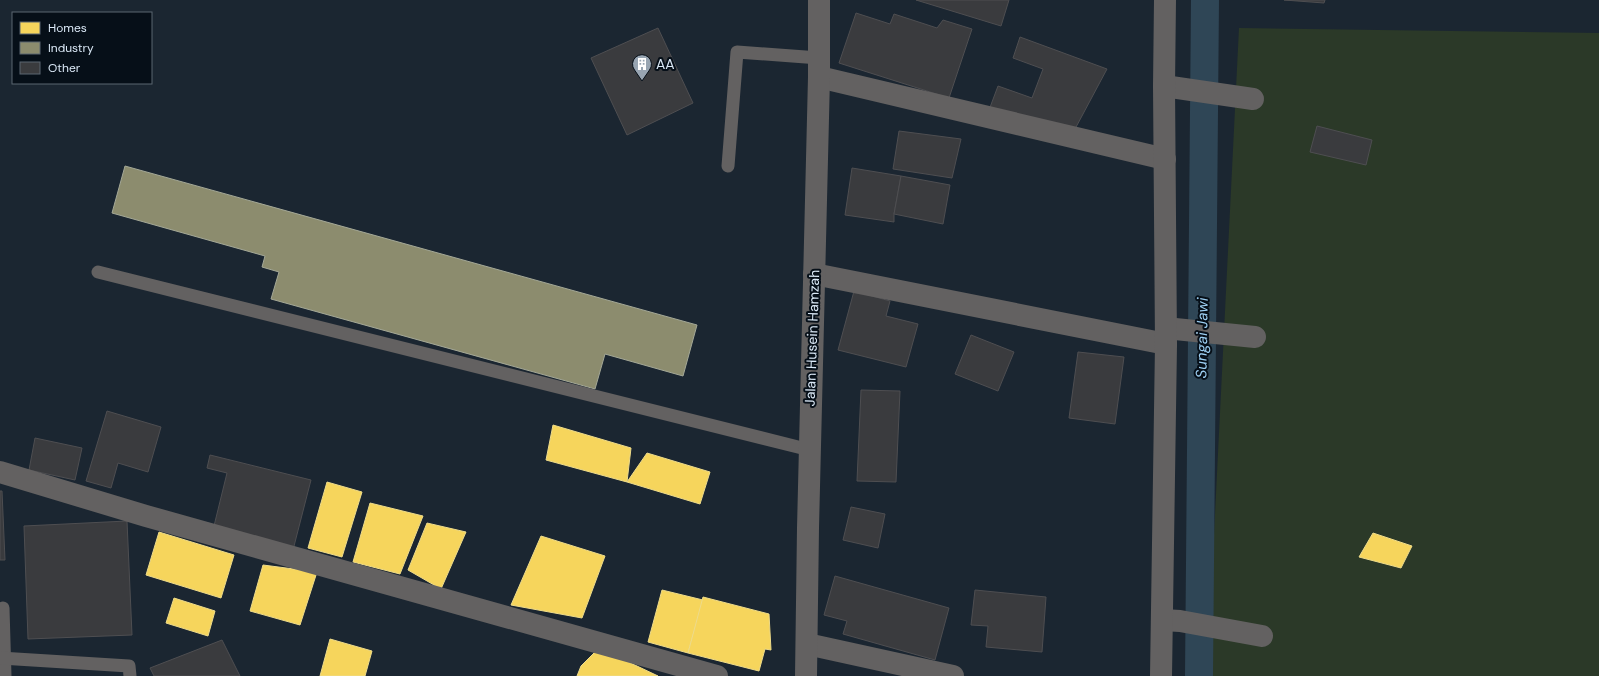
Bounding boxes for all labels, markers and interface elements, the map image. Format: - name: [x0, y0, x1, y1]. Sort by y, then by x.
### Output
- legend: [12, 12, 152, 84]
- text: Homes: [48, 20, 87, 36]
- text: Industry: [48, 40, 94, 56]
- building icon: AA: [631, 53, 653, 81]
- place label: AA: [656, 55, 675, 73]
- text: Other: [48, 60, 81, 76]
- street label: Jalan Husein Hamzah: [801, 269, 823, 407]
- water label: Sungai Jawi: [1191, 297, 1213, 379]

